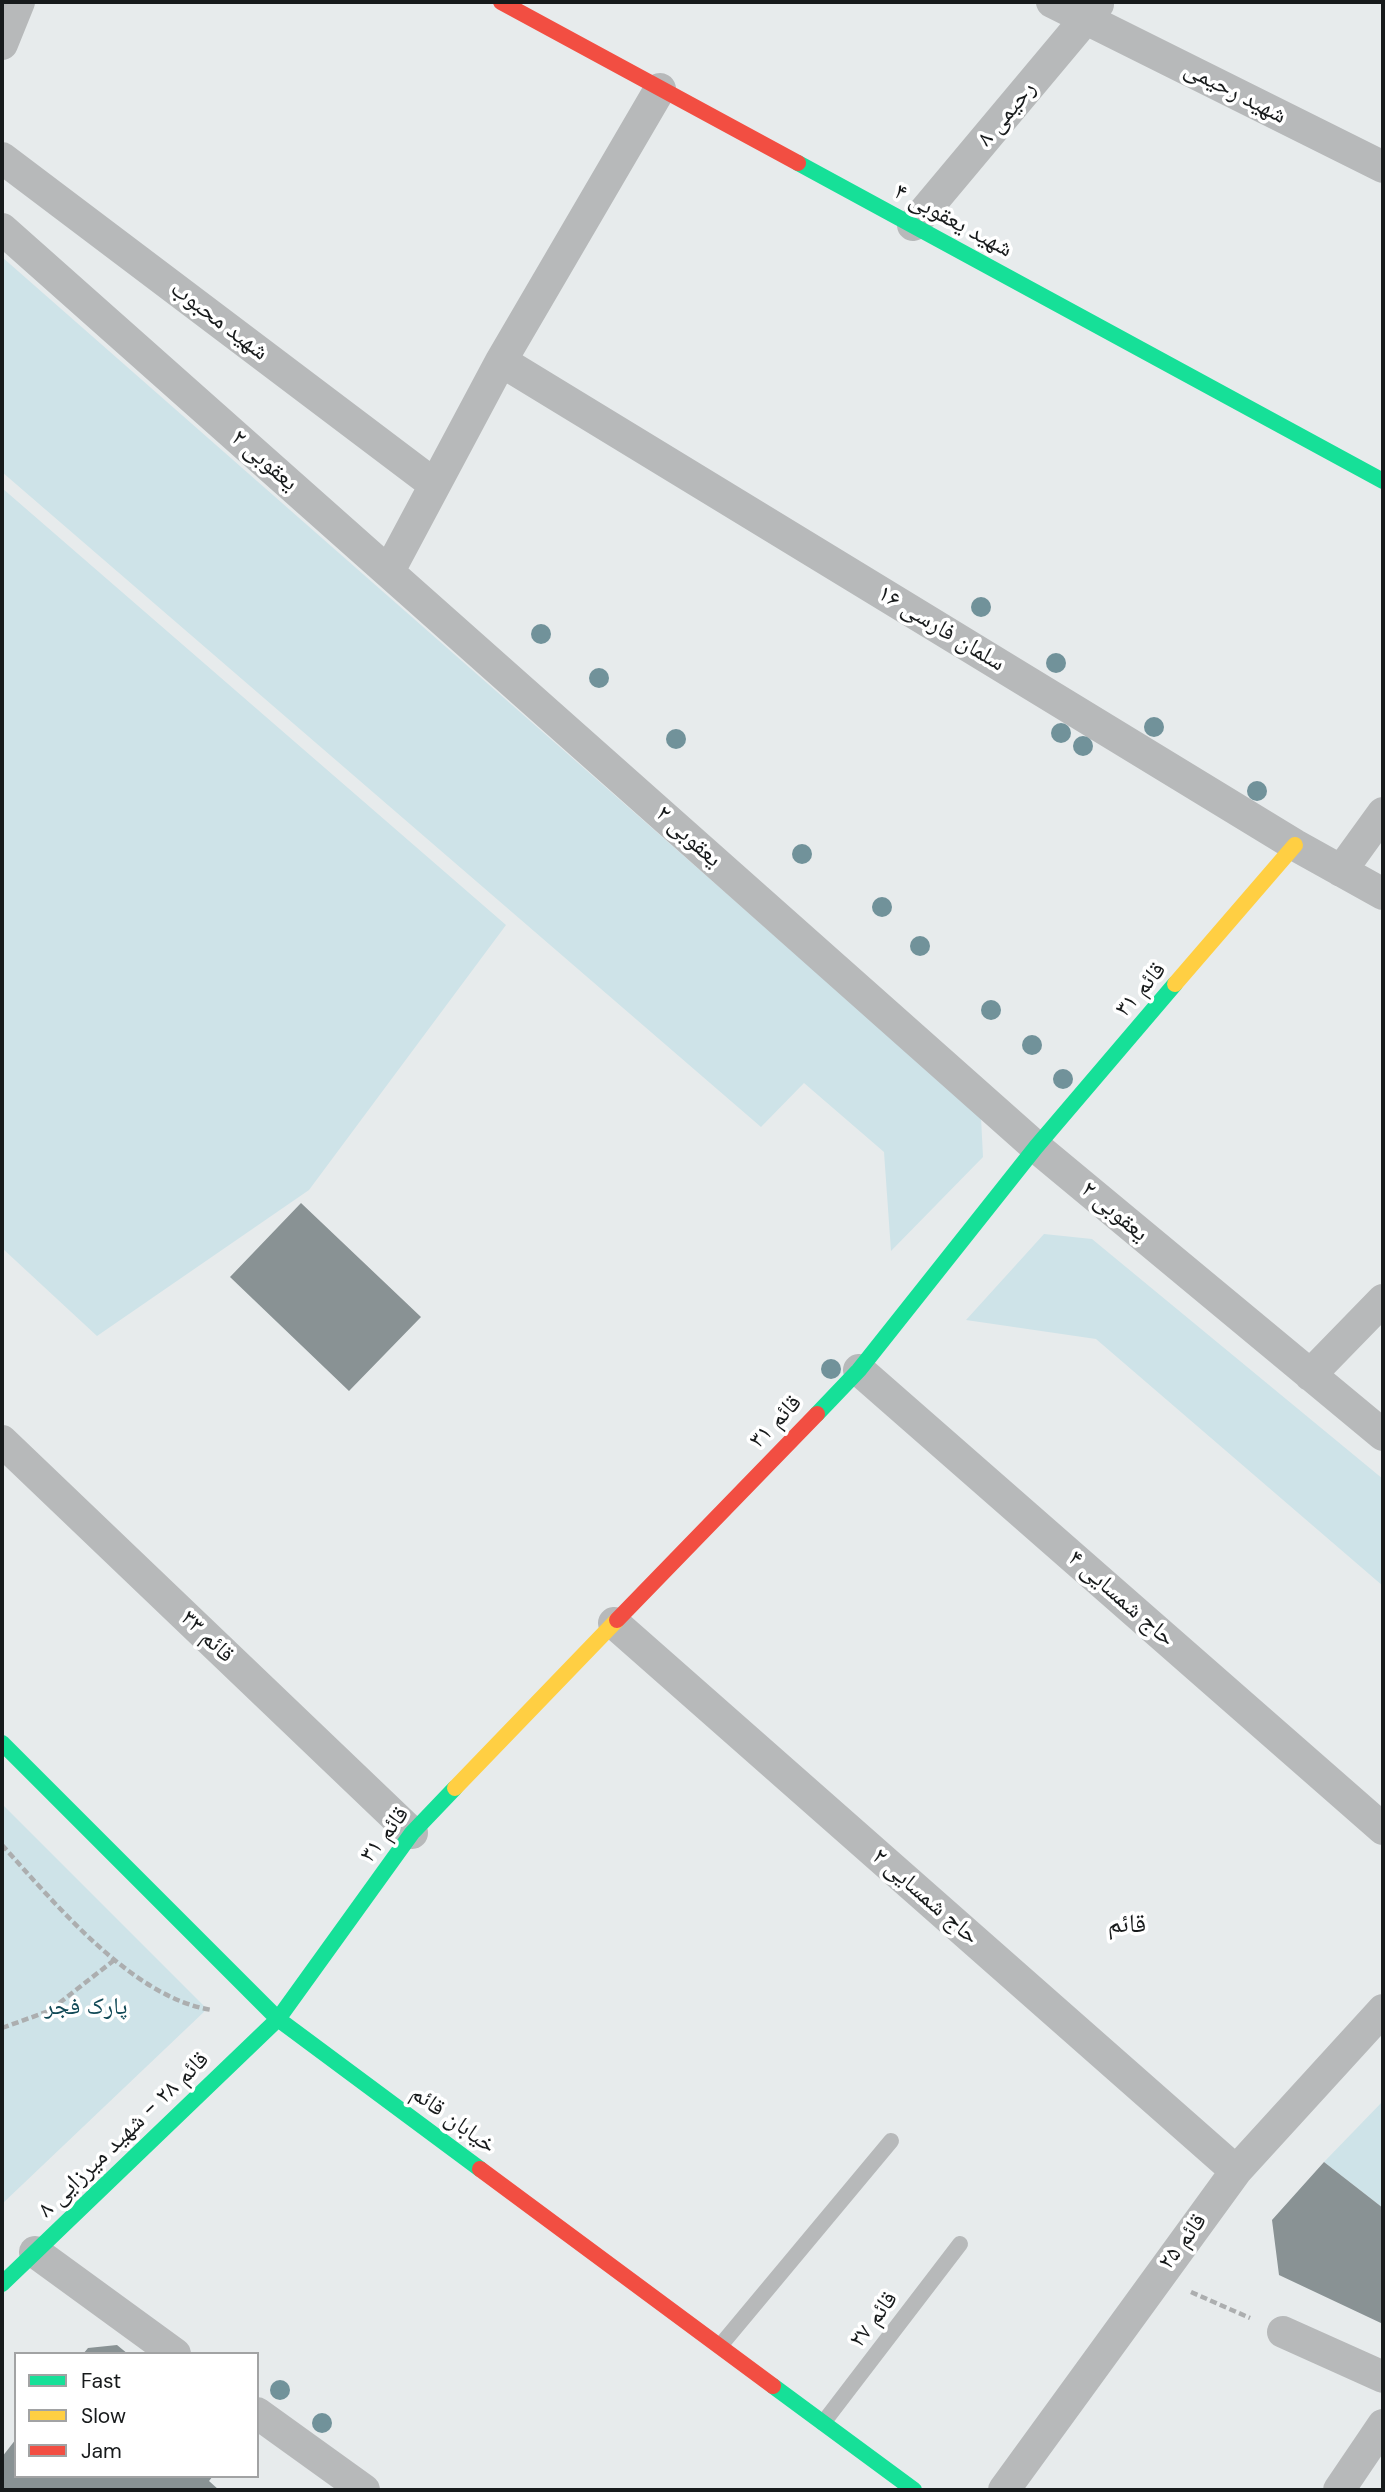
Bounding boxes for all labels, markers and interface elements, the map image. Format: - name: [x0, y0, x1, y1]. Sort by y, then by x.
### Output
- street label: شهید رحیمی: [1179, 55, 1291, 131]
- street label: رحیمی ۸: [971, 75, 1043, 153]
- street label: شهید یعقوبی ۴: [889, 178, 1017, 264]
- street label: شهید محبوب: [164, 275, 274, 367]
- street label: یعقوبی ۲: [225, 424, 303, 498]
- street label: سلمان فارسی ۱۶: [872, 580, 1010, 678]
- street label: یعقوبی ۲: [649, 800, 727, 874]
- street label: قائم ۳۱: [1109, 957, 1173, 1023]
- street label: یعقوبی ۲: [1075, 1176, 1153, 1248]
- street label: قائم ۳۱: [744, 1389, 808, 1455]
- street label: حاج شمسایی ۴: [1062, 1545, 1180, 1653]
- street label: قائم ۳۳: [174, 1605, 240, 1669]
- street label: قائم ۳۱: [354, 1801, 416, 1869]
- street label: حاج شمسایی ۲: [866, 1843, 984, 1951]
- district label: قائم: [1108, 1909, 1146, 1941]
- park label: پارک فجر: [44, 1994, 128, 2022]
- street label: قائم ۲۸ - شهید میرزایی ۸: [33, 2046, 215, 2224]
- street label: خیابان قائم: [405, 2079, 501, 2161]
- street label: قائم ۲۵: [1152, 2208, 1214, 2276]
- street label: قائم ۲۷: [843, 2286, 905, 2354]
- legend: [14, 2352, 259, 2478]
- text: Fast: [81, 2367, 121, 2395]
- text: Slow: [81, 2402, 126, 2430]
- text: Jam: [81, 2437, 122, 2465]

